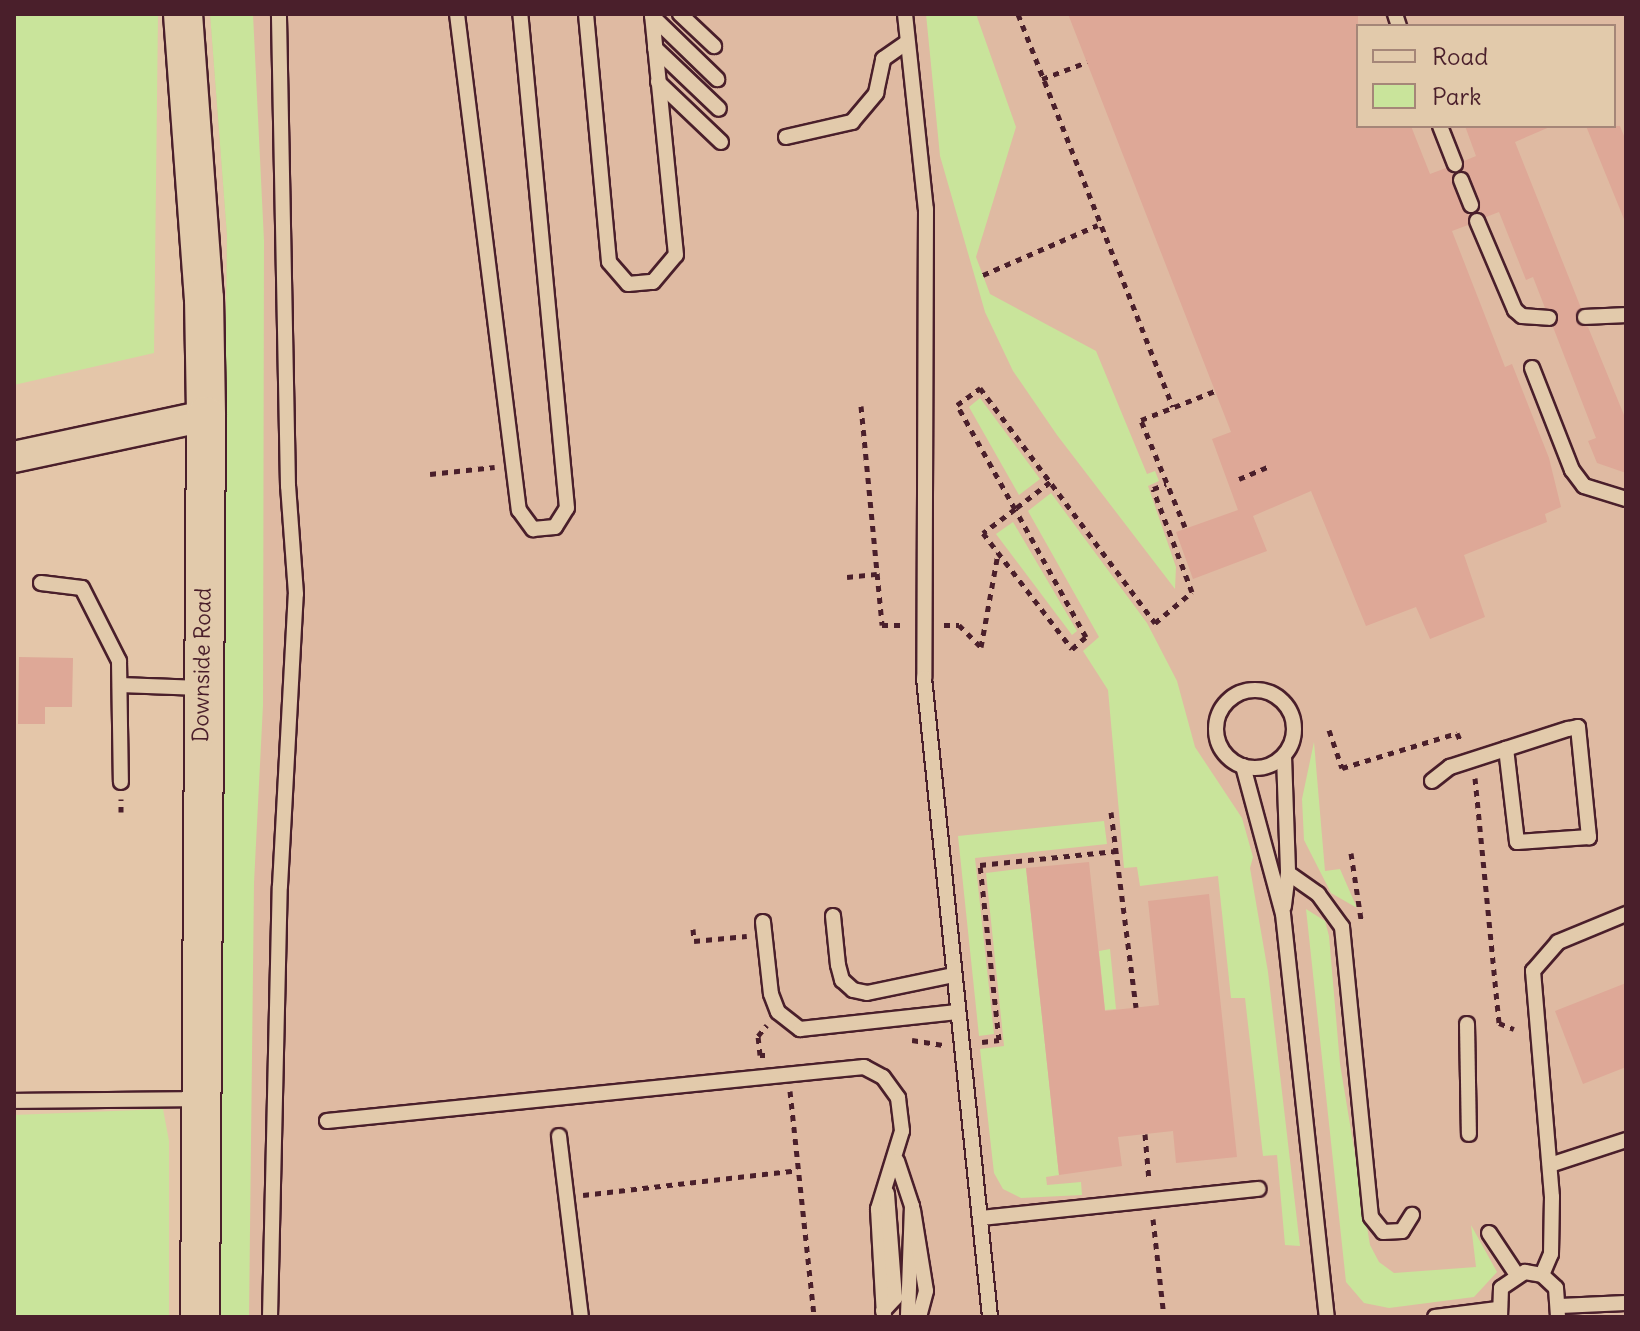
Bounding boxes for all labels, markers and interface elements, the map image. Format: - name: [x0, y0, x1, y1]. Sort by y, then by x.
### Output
- legend: [1356, 24, 1616, 128]
- text: Road: [1432, 41, 1488, 71]
- text: Park: [1432, 81, 1482, 111]
- street label: Downside Road: [187, 588, 217, 742]

